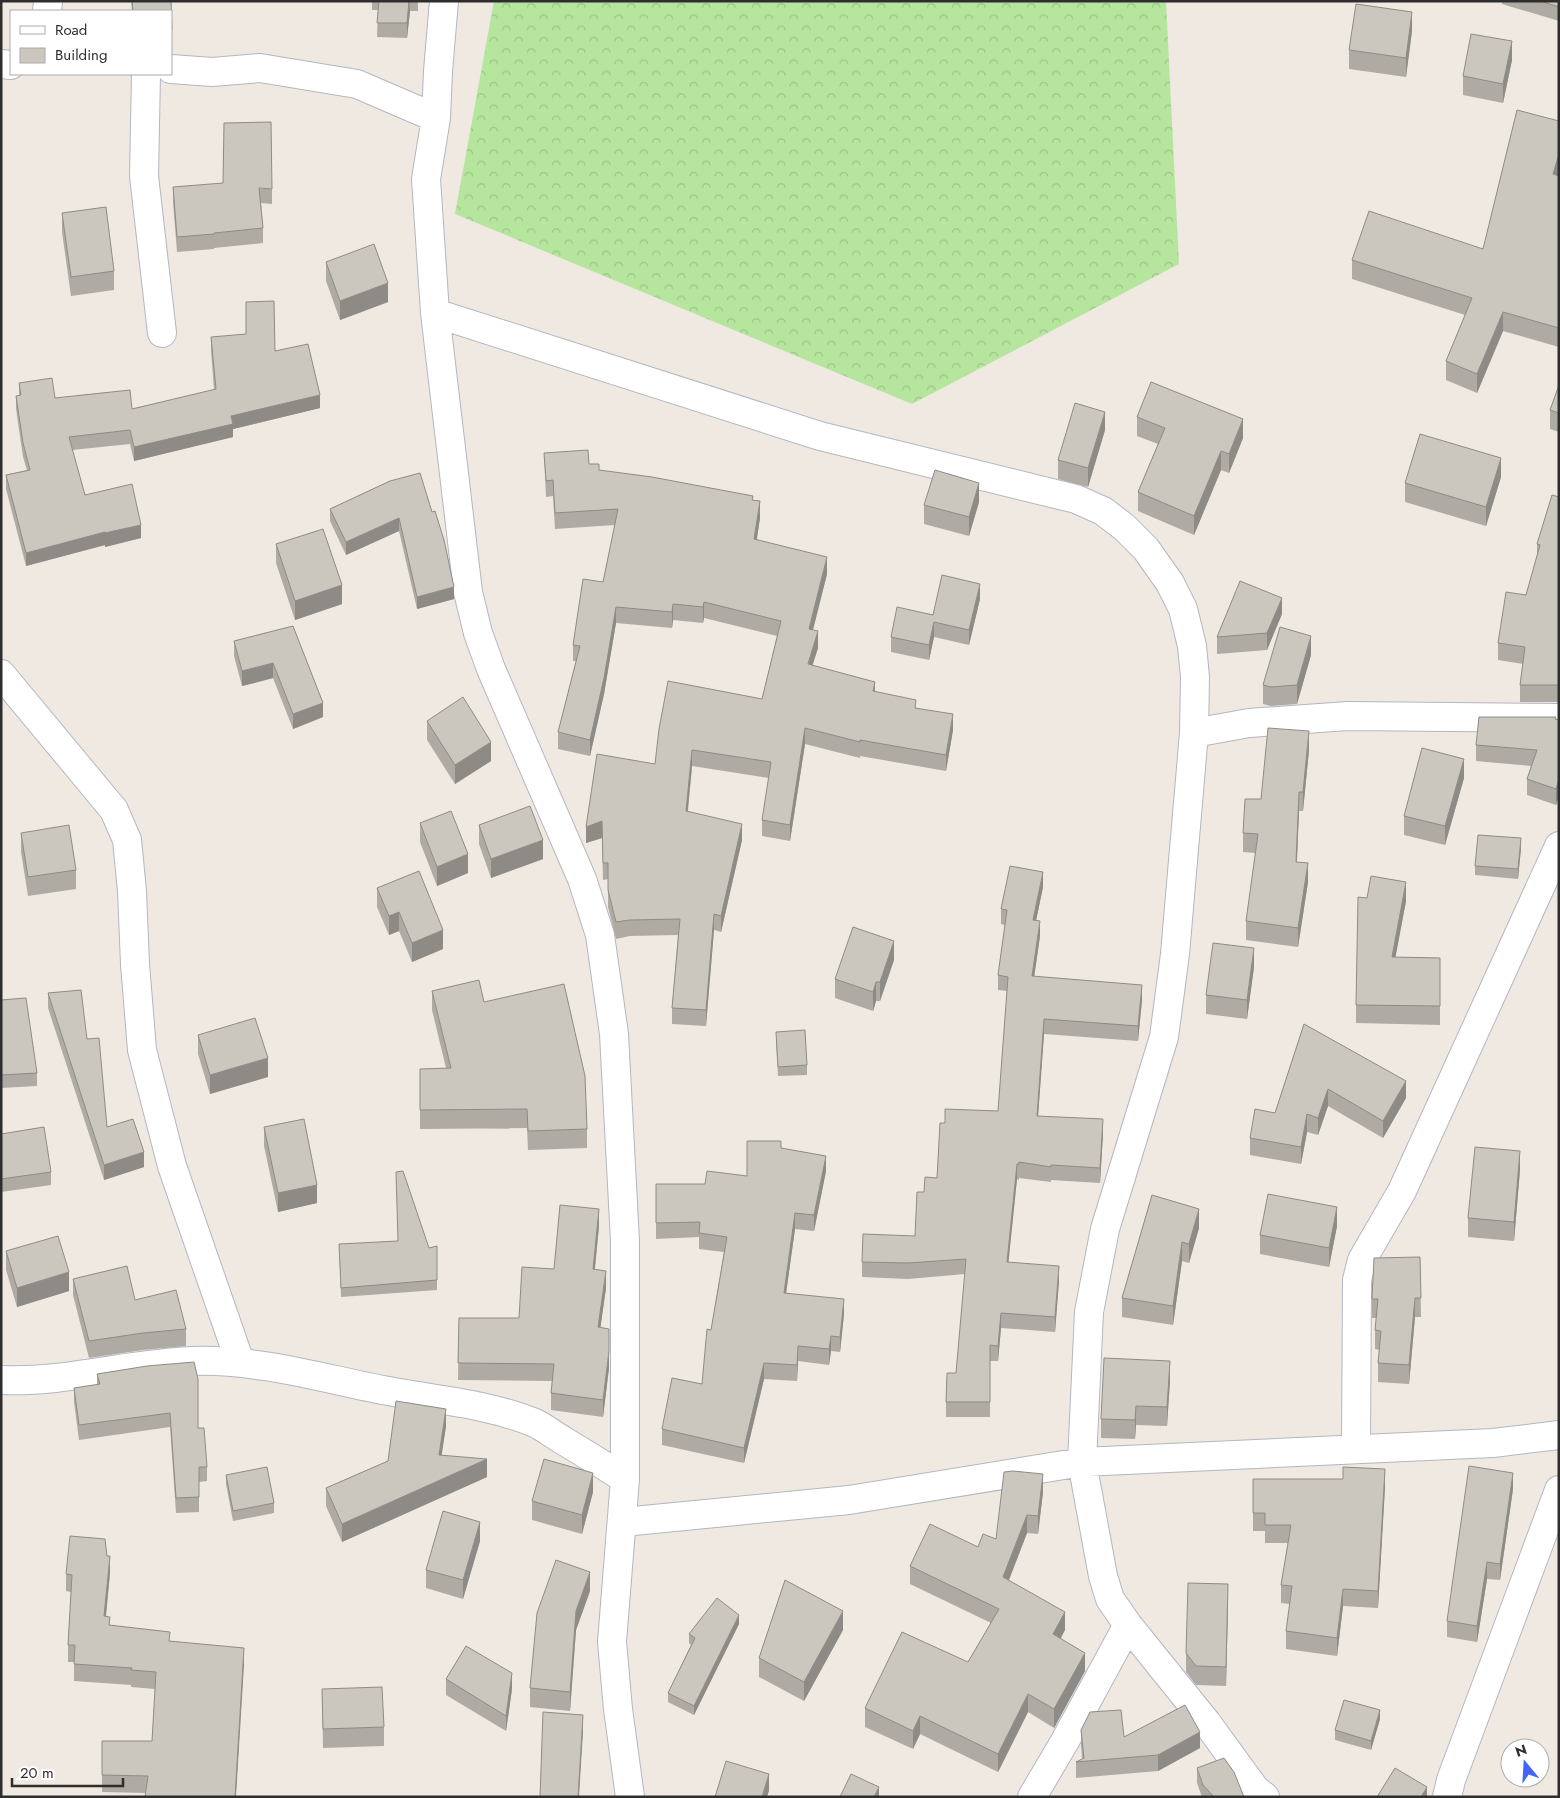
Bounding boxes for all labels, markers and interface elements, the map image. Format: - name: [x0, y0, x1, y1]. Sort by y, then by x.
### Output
- legend: [10, 10, 172, 75]
- text: Road: [55, 19, 87, 41]
- text: Building: [55, 44, 107, 66]
- north arrow: [1500, 1738, 1550, 1788]
- text: N: [1513, 1739, 1529, 1762]
- scale bar: [12, 1756, 124, 1788]
- text: 20 m: [20, 1762, 54, 1784]

